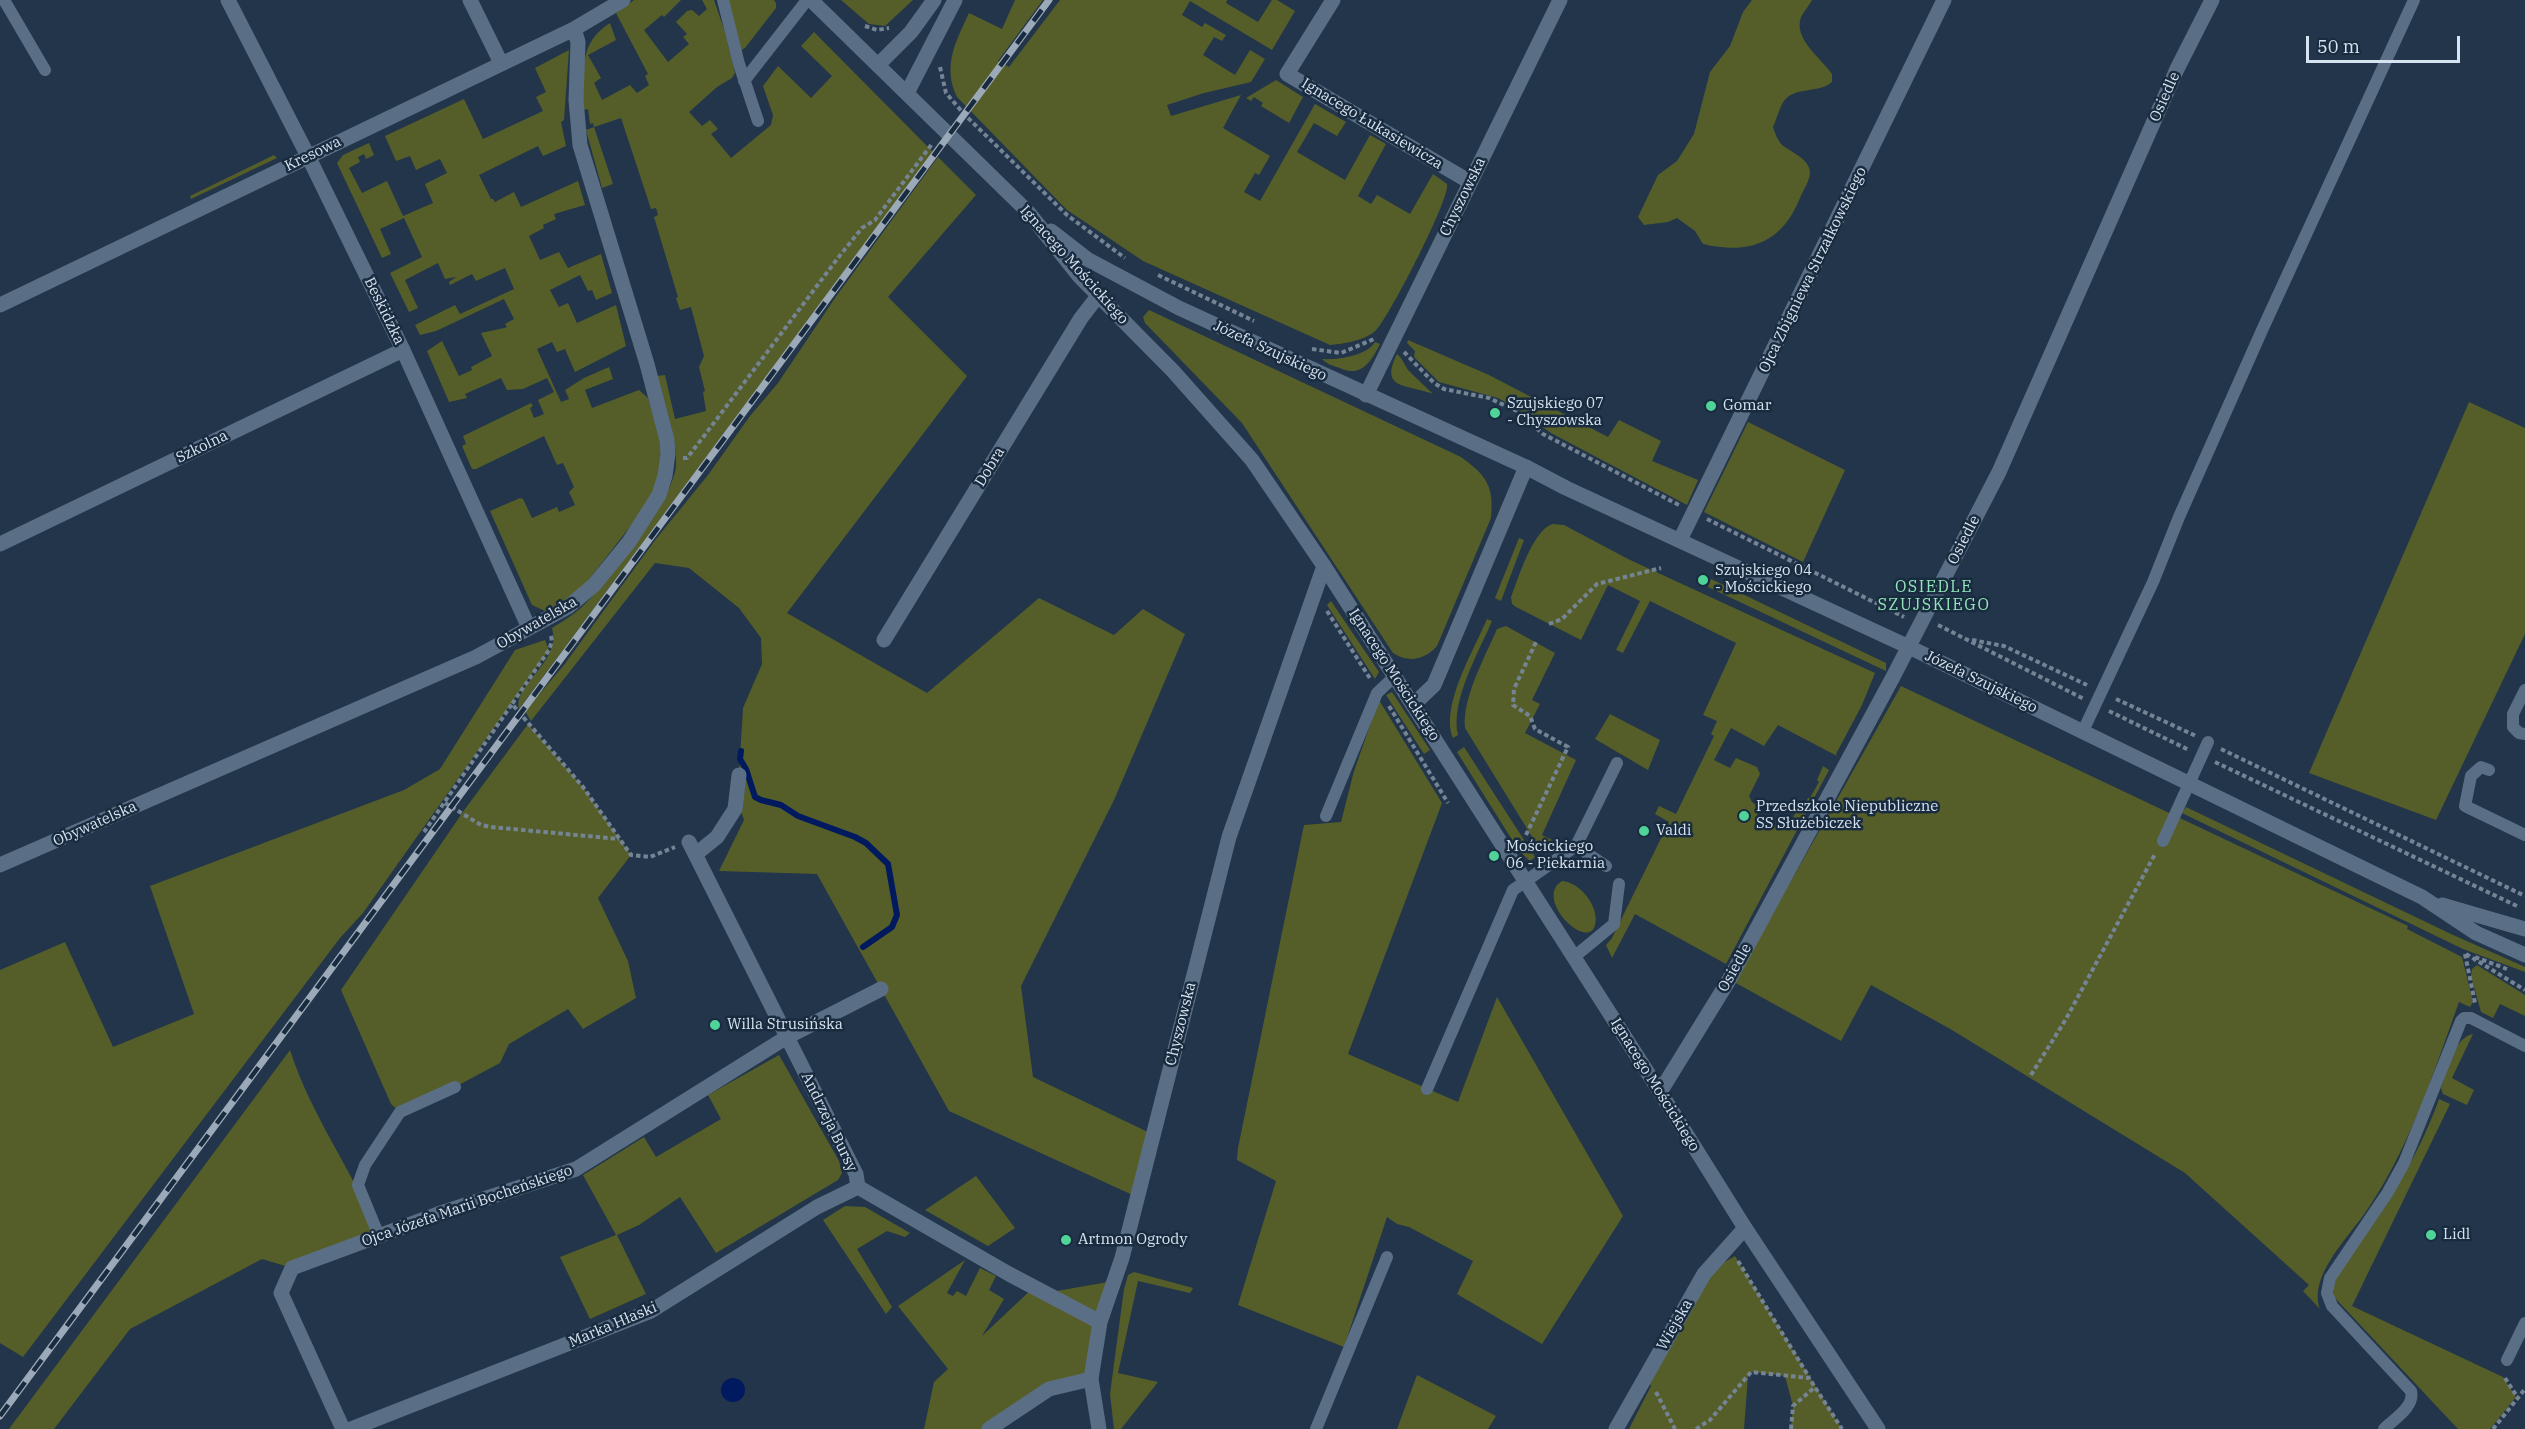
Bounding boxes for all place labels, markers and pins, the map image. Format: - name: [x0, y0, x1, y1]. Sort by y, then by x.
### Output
- place label: Szujskiego 07 - Chyszowska: [1507, 395, 1604, 430]
- place label: Gomar: [1723, 397, 1771, 415]
- marker: Gomar: [1704, 399, 1718, 413]
- marker: Szujskiego 07 - Chyszowska: [1488, 406, 1502, 420]
- place label: Szujskiego 04 - Mościckiego: [1715, 562, 1812, 597]
- marker: Szujskiego 04 - Mościckiego: [1696, 573, 1710, 587]
- place label: Przedszkole Niepubliczne SS Służebiczek: [1756, 798, 1938, 833]
- marker: Przedszkole Niepubliczne SS Służebiczek: [1737, 809, 1751, 823]
- place label: Valdi: [1656, 822, 1692, 840]
- marker: Valdi: [1637, 824, 1651, 838]
- place label: Mościckiego 06 - Piekarnia: [1506, 838, 1605, 873]
- marker: Mościckiego 06 - Piekarnia: [1487, 849, 1501, 863]
- place label: Willa Strusińska: [727, 1016, 843, 1034]
- marker: Willa Strusińska: [708, 1018, 722, 1032]
- place label: Lidl: [2443, 1226, 2470, 1244]
- marker: Lidl: [2424, 1228, 2438, 1242]
- place label: Artmon Ogrody: [1078, 1231, 1187, 1249]
- marker: Artmon Ogrody: [1059, 1233, 1073, 1247]

